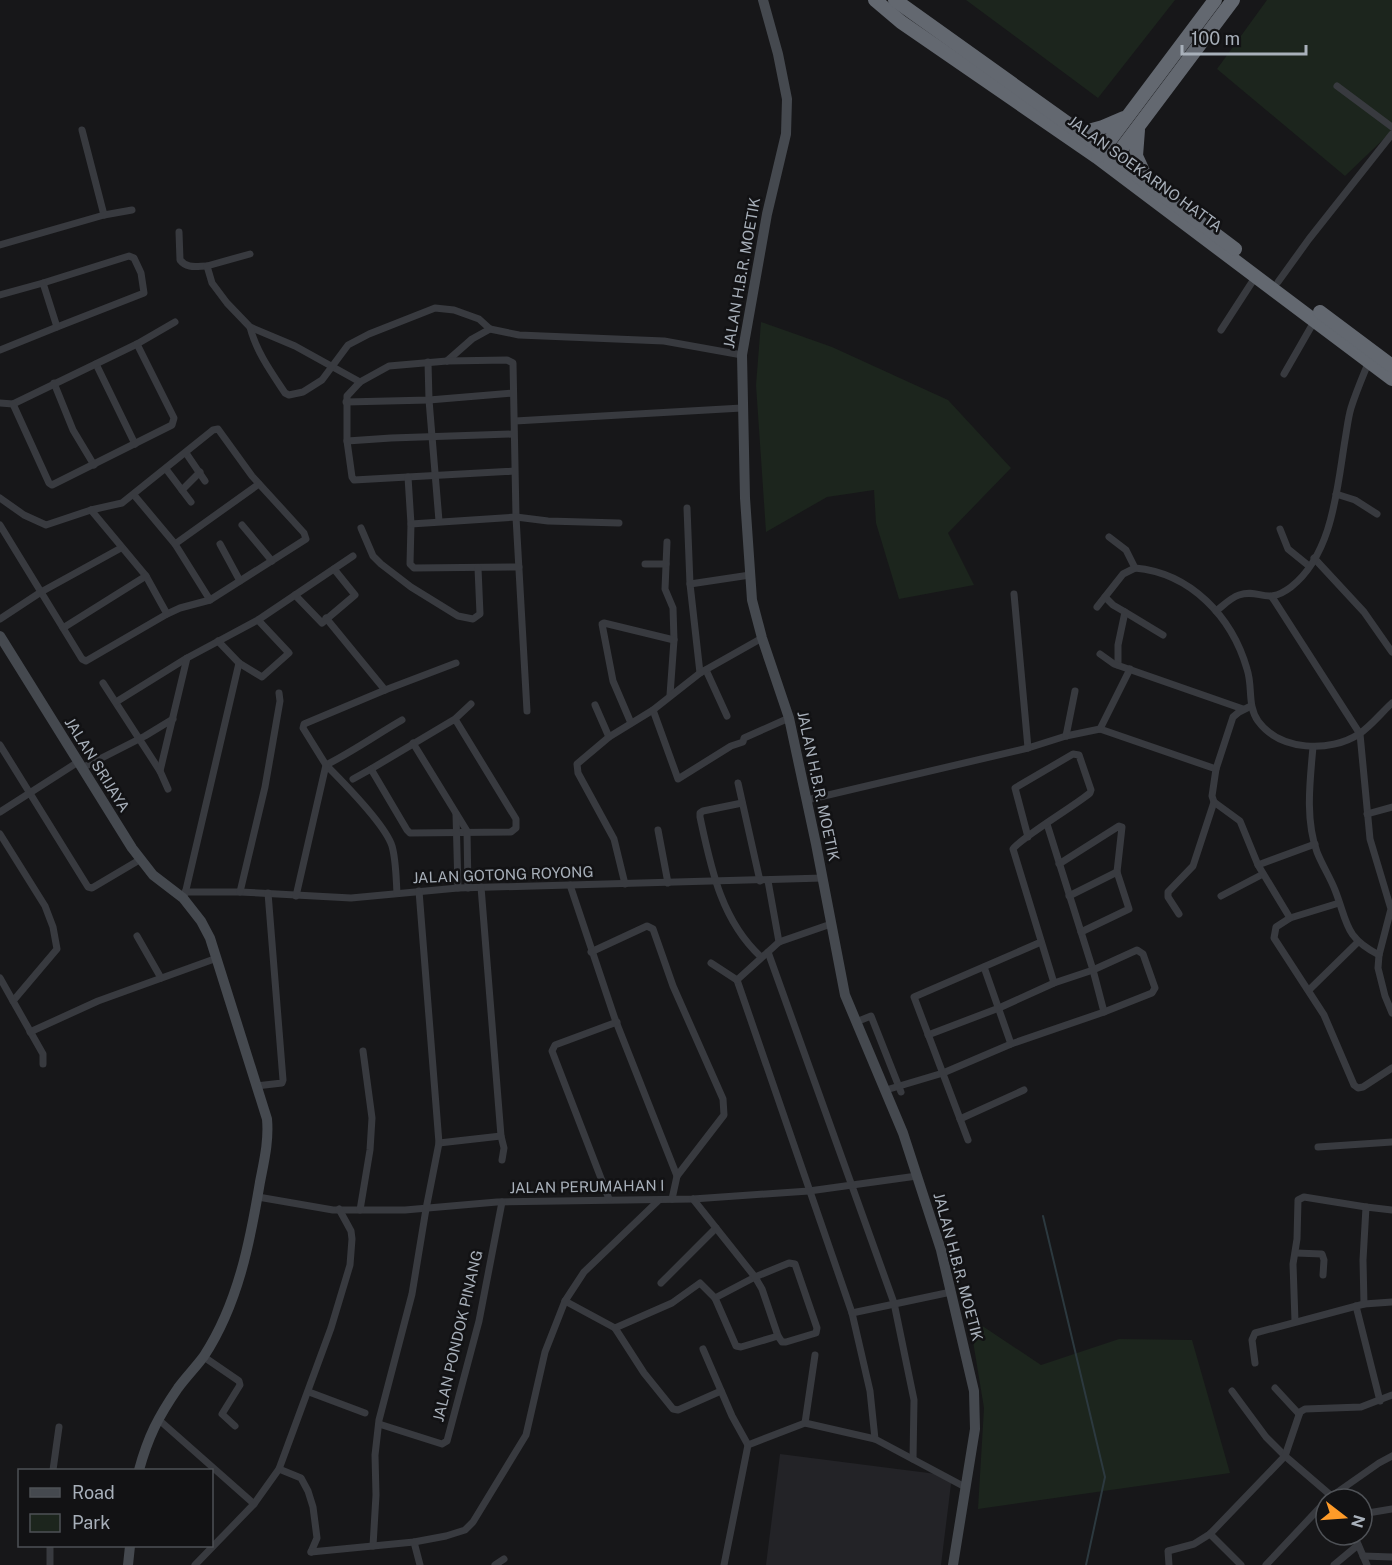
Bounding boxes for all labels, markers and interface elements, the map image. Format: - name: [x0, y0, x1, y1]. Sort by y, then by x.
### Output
- scale bar: [1182, 18, 1306, 56]
- text: 100 m: [1191, 28, 1240, 49]
- street label: JALAN SOEKARNO HATTA: [1065, 112, 1226, 235]
- street label: JALAN H.B.R. MOETIK: [720, 196, 763, 350]
- street label: JALAN H.B.R. MOETIK: [794, 709, 843, 863]
- street label: JALAN SRIJAYA: [62, 714, 133, 815]
- street label: JALAN GOTONG ROYONG: [412, 863, 594, 886]
- street label: JALAN PERUMAHAN I: [509, 1177, 665, 1196]
- street label: JALAN H.B.R. MOETIK: [930, 1191, 987, 1343]
- street label: JALAN PONDOK PINANG: [429, 1248, 486, 1423]
- legend: [18, 1469, 213, 1547]
- text: Road: [72, 1482, 115, 1503]
- north arrow: [1314, 1487, 1374, 1547]
- text: Park: [72, 1512, 110, 1533]
- text: N: [1347, 1512, 1369, 1530]

